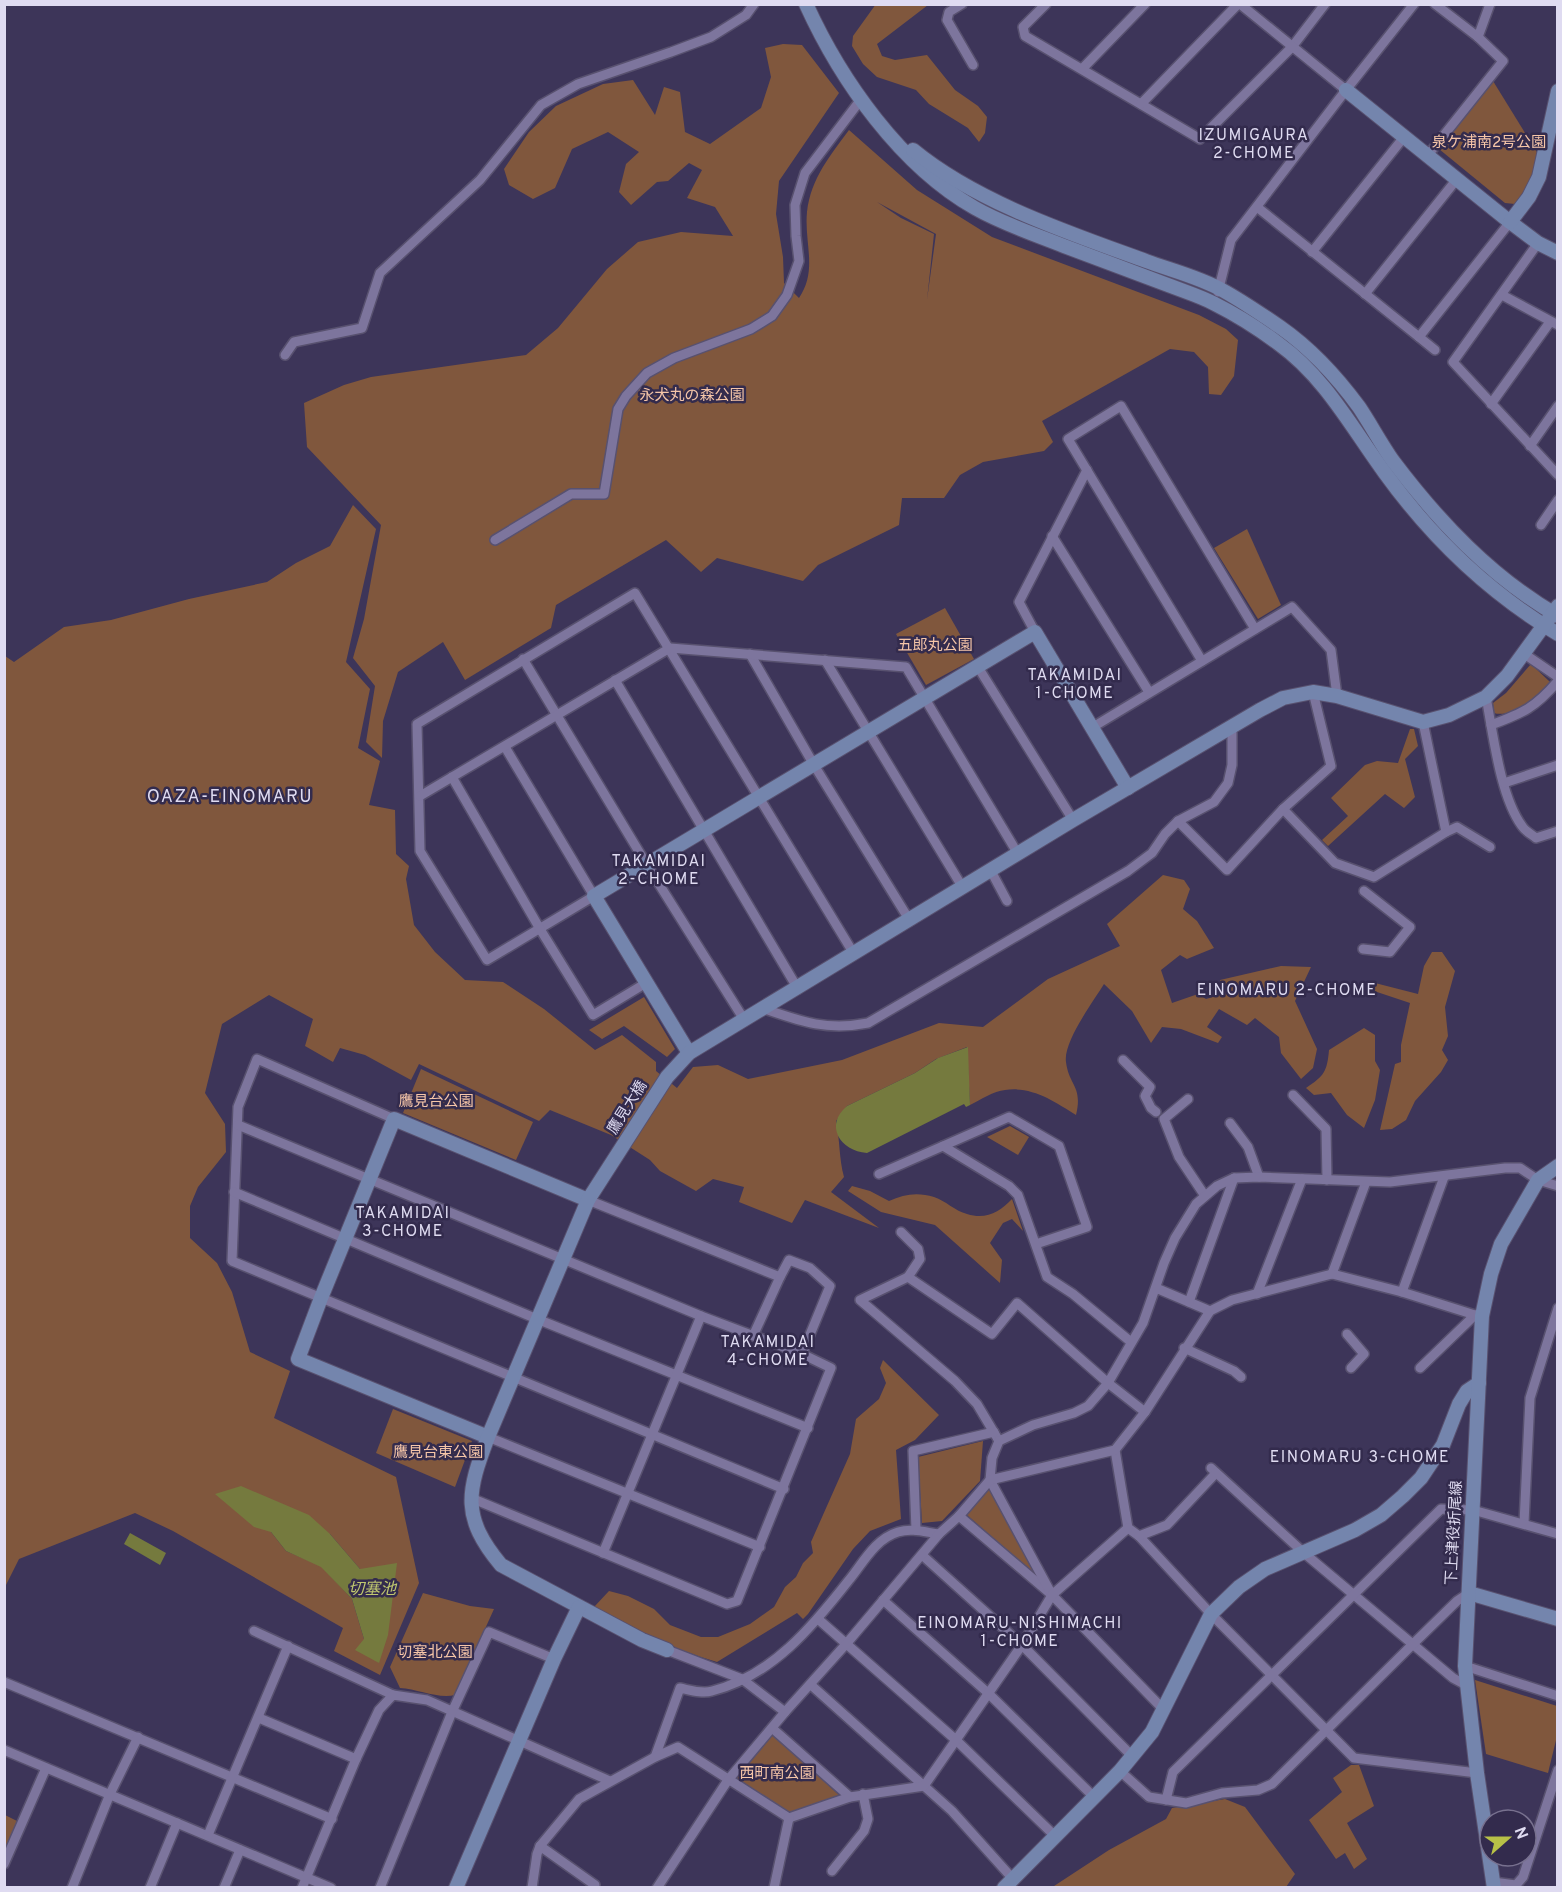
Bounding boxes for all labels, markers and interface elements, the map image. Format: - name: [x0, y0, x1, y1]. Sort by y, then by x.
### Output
- district label: IZUMIGAURA 2-CHOME: [1199, 126, 1309, 164]
- park label: 泉ケ浦南2号公園: [1432, 133, 1546, 153]
- park label: 永犬丸の森公園: [639, 387, 745, 406]
- park label: 五郎丸公園: [897, 637, 973, 656]
- district label: TAKAMIDAI 1-CHOME: [1027, 666, 1123, 704]
- district label: OAZA-EINOMARU: [147, 786, 313, 809]
- district label: TAKAMIDAI 2-CHOME: [611, 852, 707, 890]
- district label: EINOMARU 2-CHOME: [1197, 981, 1377, 1001]
- street label: 鷹見大橋: [604, 1078, 652, 1138]
- park label: 鷹見台公園: [398, 1093, 474, 1112]
- district label: TAKAMIDAI 3-CHOME: [355, 1204, 451, 1242]
- district label: TAKAMIDAI 4-CHOME: [720, 1333, 816, 1371]
- park label: 鷹見台東公園: [393, 1444, 483, 1463]
- district label: EINOMARU 3-CHOME: [1270, 1448, 1450, 1468]
- street label: 下上津役折尾線: [1443, 1480, 1467, 1586]
- water label: 切塞池: [348, 1580, 398, 1600]
- district label: EINOMARU-NISHIMACHI 1-CHOME: [917, 1614, 1123, 1652]
- park label: 切塞北公園: [397, 1643, 473, 1663]
- park label: 西町南公園: [739, 1765, 815, 1784]
- north arrow: [1478, 1808, 1538, 1868]
- text: N: [1509, 1824, 1532, 1842]

